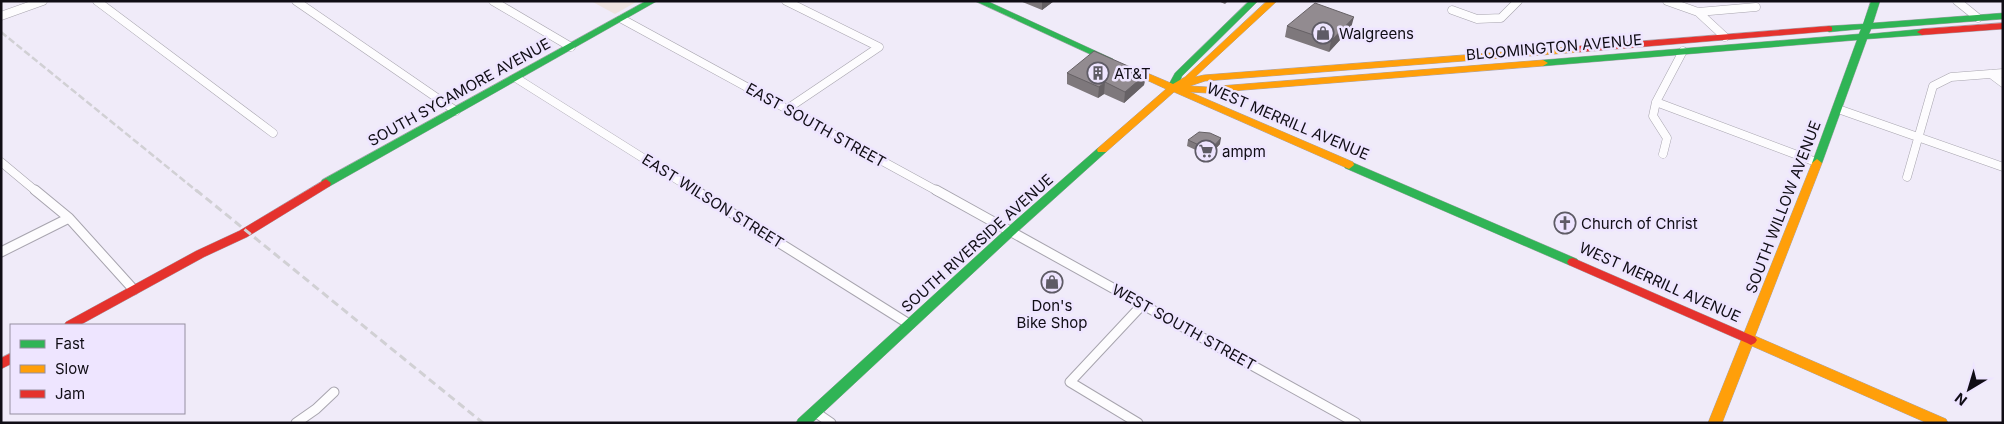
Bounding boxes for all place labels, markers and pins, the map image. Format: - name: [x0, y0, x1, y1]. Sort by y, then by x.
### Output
- shop icon: Walgreens: [1311, 21, 1335, 45]
- place label: Walgreens: [1339, 24, 1414, 43]
- building icon: AT&T: [1086, 61, 1110, 85]
- place label: AT&T: [1114, 64, 1151, 83]
- supermarket icon: ampm: [1194, 139, 1218, 163]
- place label: ampm: [1222, 142, 1266, 161]
- church icon: Church of Christ: [1553, 211, 1577, 235]
- place label: Church of Christ: [1581, 214, 1698, 233]
- shop icon: Don's Bike Shop: [1040, 270, 1064, 294]
- place label: Don's Bike Shop: [1017, 296, 1087, 332]

